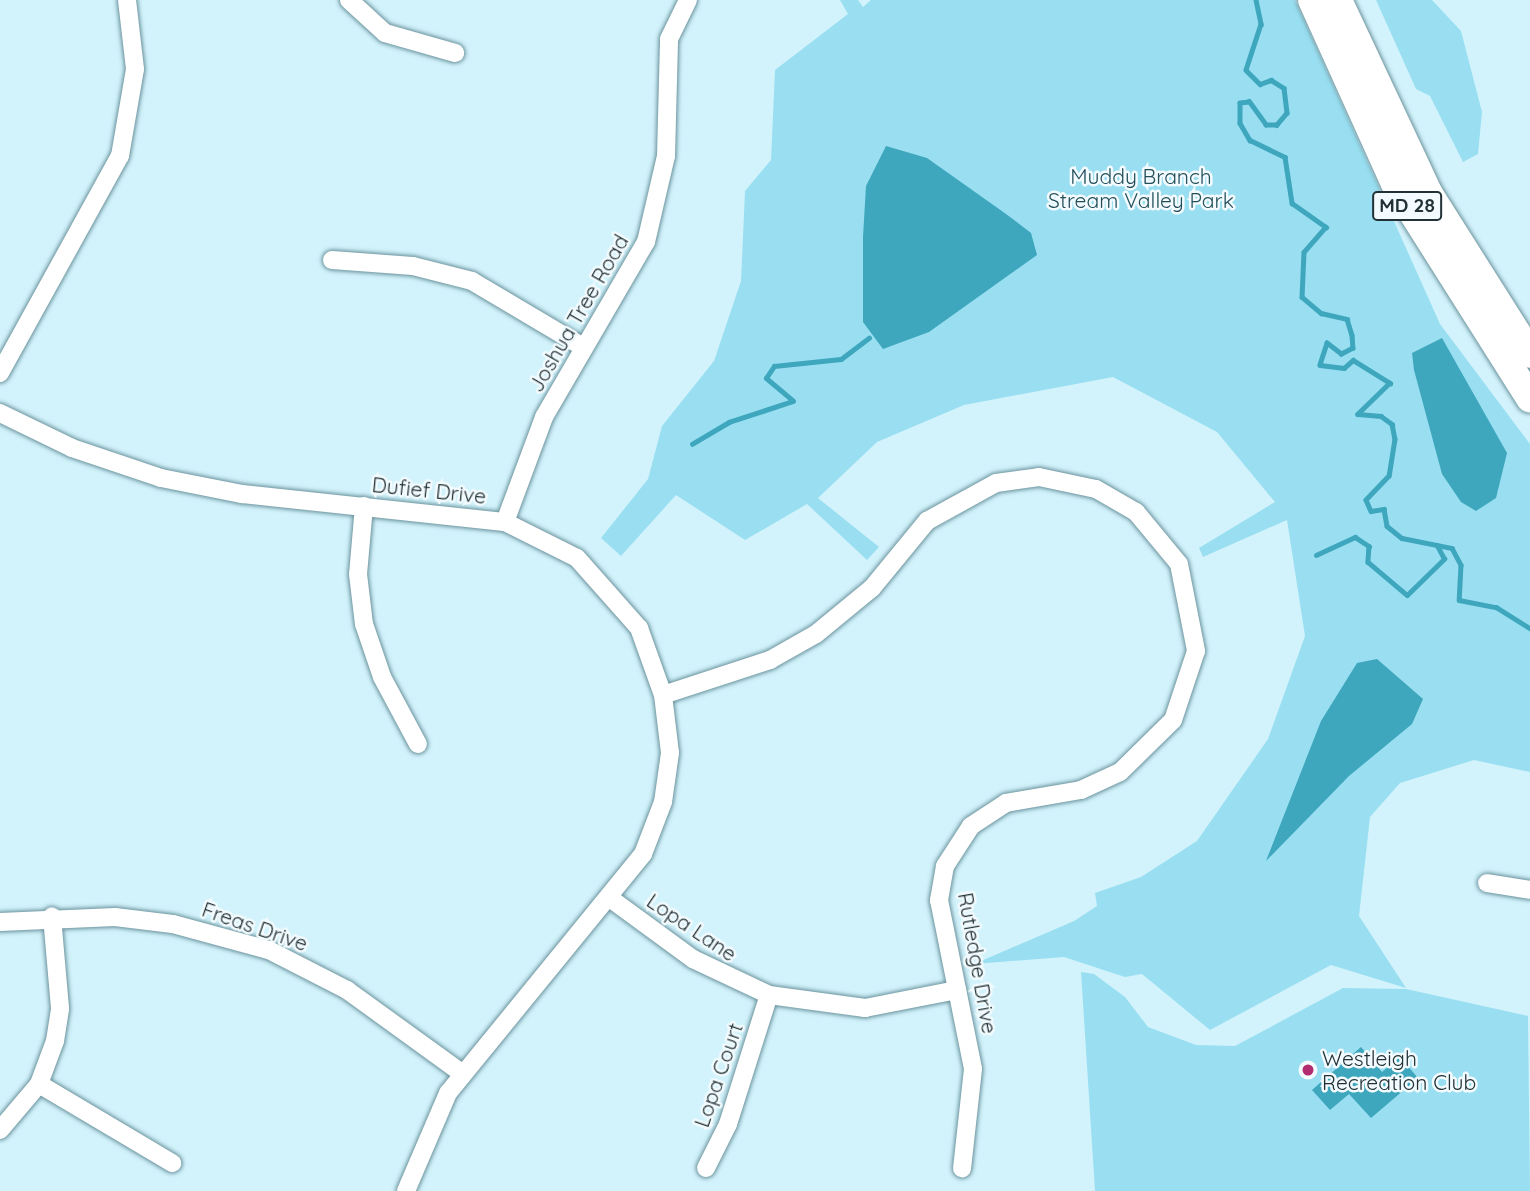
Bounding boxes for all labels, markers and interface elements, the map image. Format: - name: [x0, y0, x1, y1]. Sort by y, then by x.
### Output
- park label: Muddy Branch Stream Valley Park: [1048, 163, 1234, 213]
- road number: MD 28: [1372, 190, 1442, 222]
- street label: Joshua Tree Road: [523, 230, 633, 396]
- street label: Dufief Drive: [371, 471, 487, 509]
- street label: Lopa Lane: [642, 888, 742, 966]
- street label: Rutledge Drive: [953, 890, 1003, 1036]
- street label: Freas Drive: [199, 896, 311, 956]
- street label: Lopa Court: [688, 1020, 748, 1130]
- place label: Westleigh Recreation Club: [1322, 1045, 1476, 1095]
- marker: Westleigh Recreation Club: [1300, 1062, 1316, 1078]

